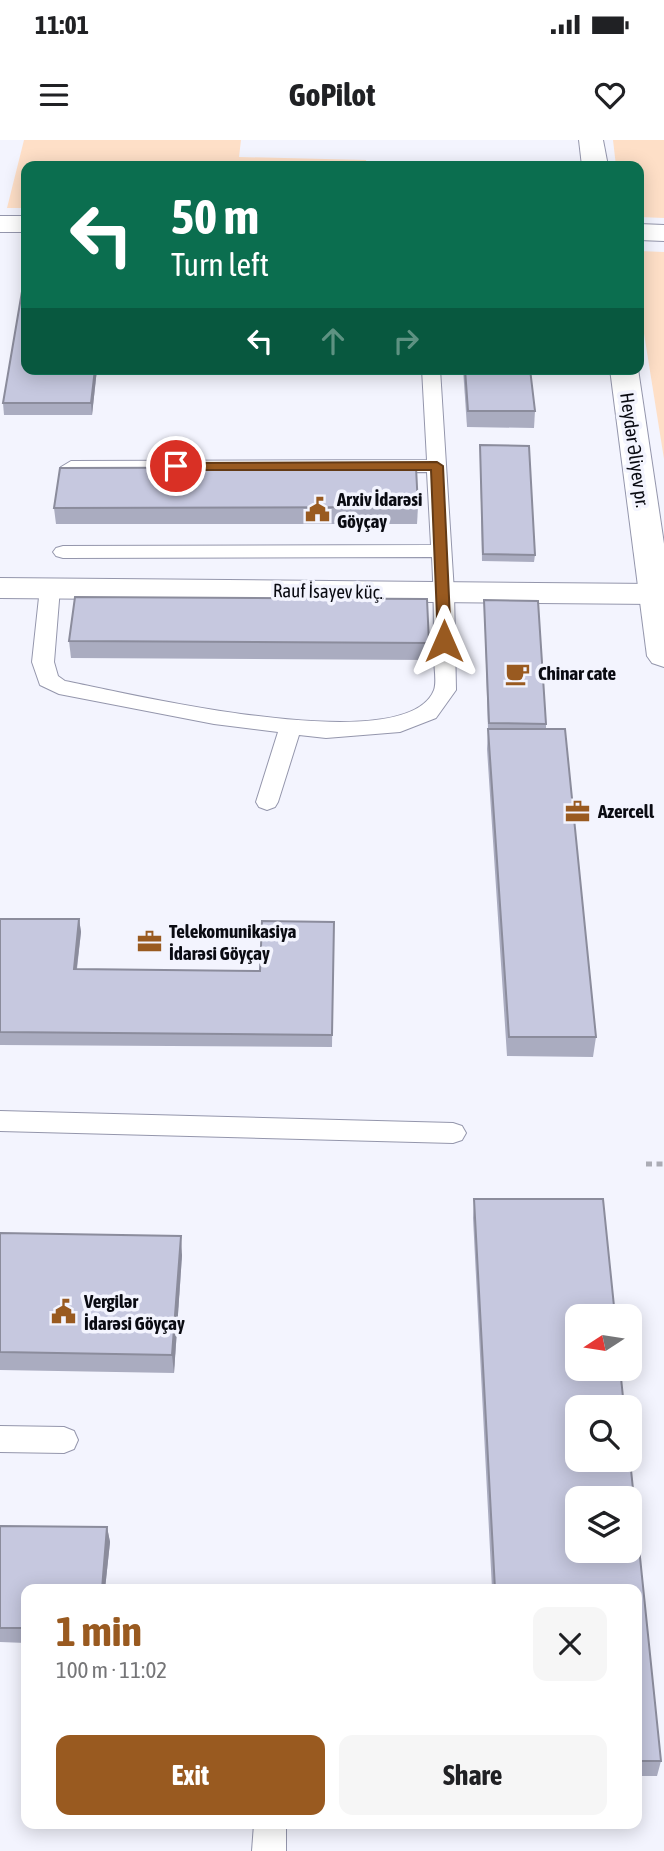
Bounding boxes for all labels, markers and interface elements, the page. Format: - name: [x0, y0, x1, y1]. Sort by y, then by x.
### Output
- text: 11:01: [35, 10, 89, 40]
- icon: menu: [35, 76, 73, 114]
- text: GoPilot: [288, 76, 376, 113]
- icon: heart: [591, 76, 629, 114]
- text: 50 m: [171, 188, 259, 244]
- icon: left: [56, 189, 147, 280]
- text: Turn left: [171, 246, 269, 283]
- icon: left: [241, 322, 279, 360]
- icon: ahead: [314, 322, 352, 360]
- icon: right: [387, 322, 425, 360]
- street label: Heydər Əliyev pr.: [616, 391, 654, 509]
- pin: [146, 436, 206, 496]
- icon: arrive: [157, 447, 195, 485]
- place label: Arxiv İdarəsi Göyçay: [336, 488, 422, 532]
- public building icon: Arxiv İdarəsi Göyçay: [303, 496, 331, 524]
- street label: Rauf İsayev küç.: [273, 579, 383, 603]
- position arrow: [407, 604, 481, 678]
- cafe icon: Chinar cate: [504, 659, 532, 687]
- place label: Chinar cate: [538, 662, 617, 684]
- office icon: Azercell: [564, 797, 592, 825]
- place label: Azercell: [597, 800, 655, 822]
- place label: Telekomunikasiya İdarəsi Göyçay: [169, 920, 297, 964]
- office icon: Telekomunikasiya İdarəsi Göyçay: [135, 928, 163, 956]
- place label: Vergilər İdarəsi Göyçay: [83, 1290, 185, 1334]
- public building icon: Vergilər İdarəsi Göyçay: [50, 1298, 78, 1326]
- north arrow: [565, 1304, 642, 1381]
- map controls: [565, 1304, 642, 1563]
- button: search: [565, 1395, 642, 1472]
- button: layers: [565, 1486, 642, 1563]
- text: 1 min: [56, 1607, 142, 1655]
- button: close: [533, 1607, 607, 1681]
- text: 100 m · 11:02: [56, 1657, 167, 1683]
- button: Exit: [56, 1735, 325, 1815]
- button: Share: [339, 1735, 607, 1815]

